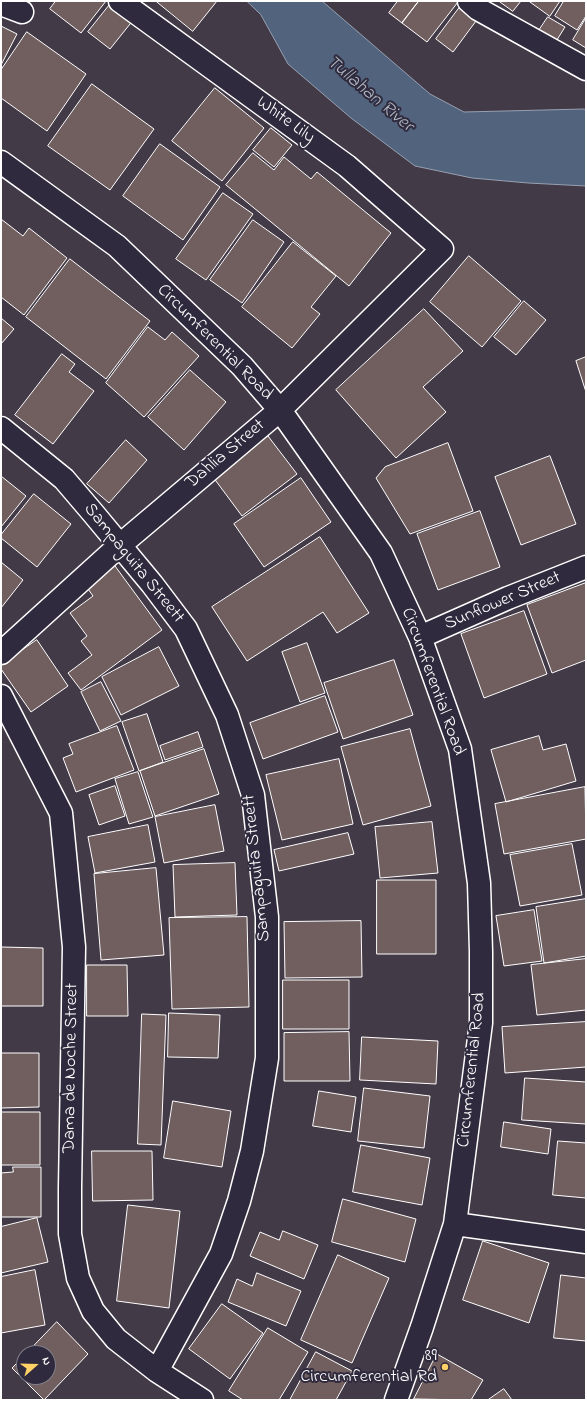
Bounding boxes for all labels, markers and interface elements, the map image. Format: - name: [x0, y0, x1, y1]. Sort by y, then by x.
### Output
- water label: Tullahan River: [321, 52, 417, 138]
- street label: White Lily: [251, 92, 319, 150]
- street label: Circumferential Road: [151, 280, 277, 406]
- street label: Dahlia Street: [182, 415, 270, 495]
- street label: Sampaguita Streett: [78, 500, 188, 628]
- street label: Sunflower Street: [442, 568, 564, 636]
- street label: Circumferential Road: [395, 605, 469, 759]
- street label: Sampaguita Streett: [240, 793, 276, 943]
- street label: Dama de Noche Street: [60, 983, 84, 1153]
- street label: Circumferential Road: [454, 992, 492, 1148]
- north arrow: [16, 1345, 56, 1385]
- place label: 89 Circumferential Rd: [301, 1346, 437, 1388]
- text: N: [38, 1355, 55, 1367]
- marker: 89 Circumferential Rd: [440, 1362, 450, 1372]

